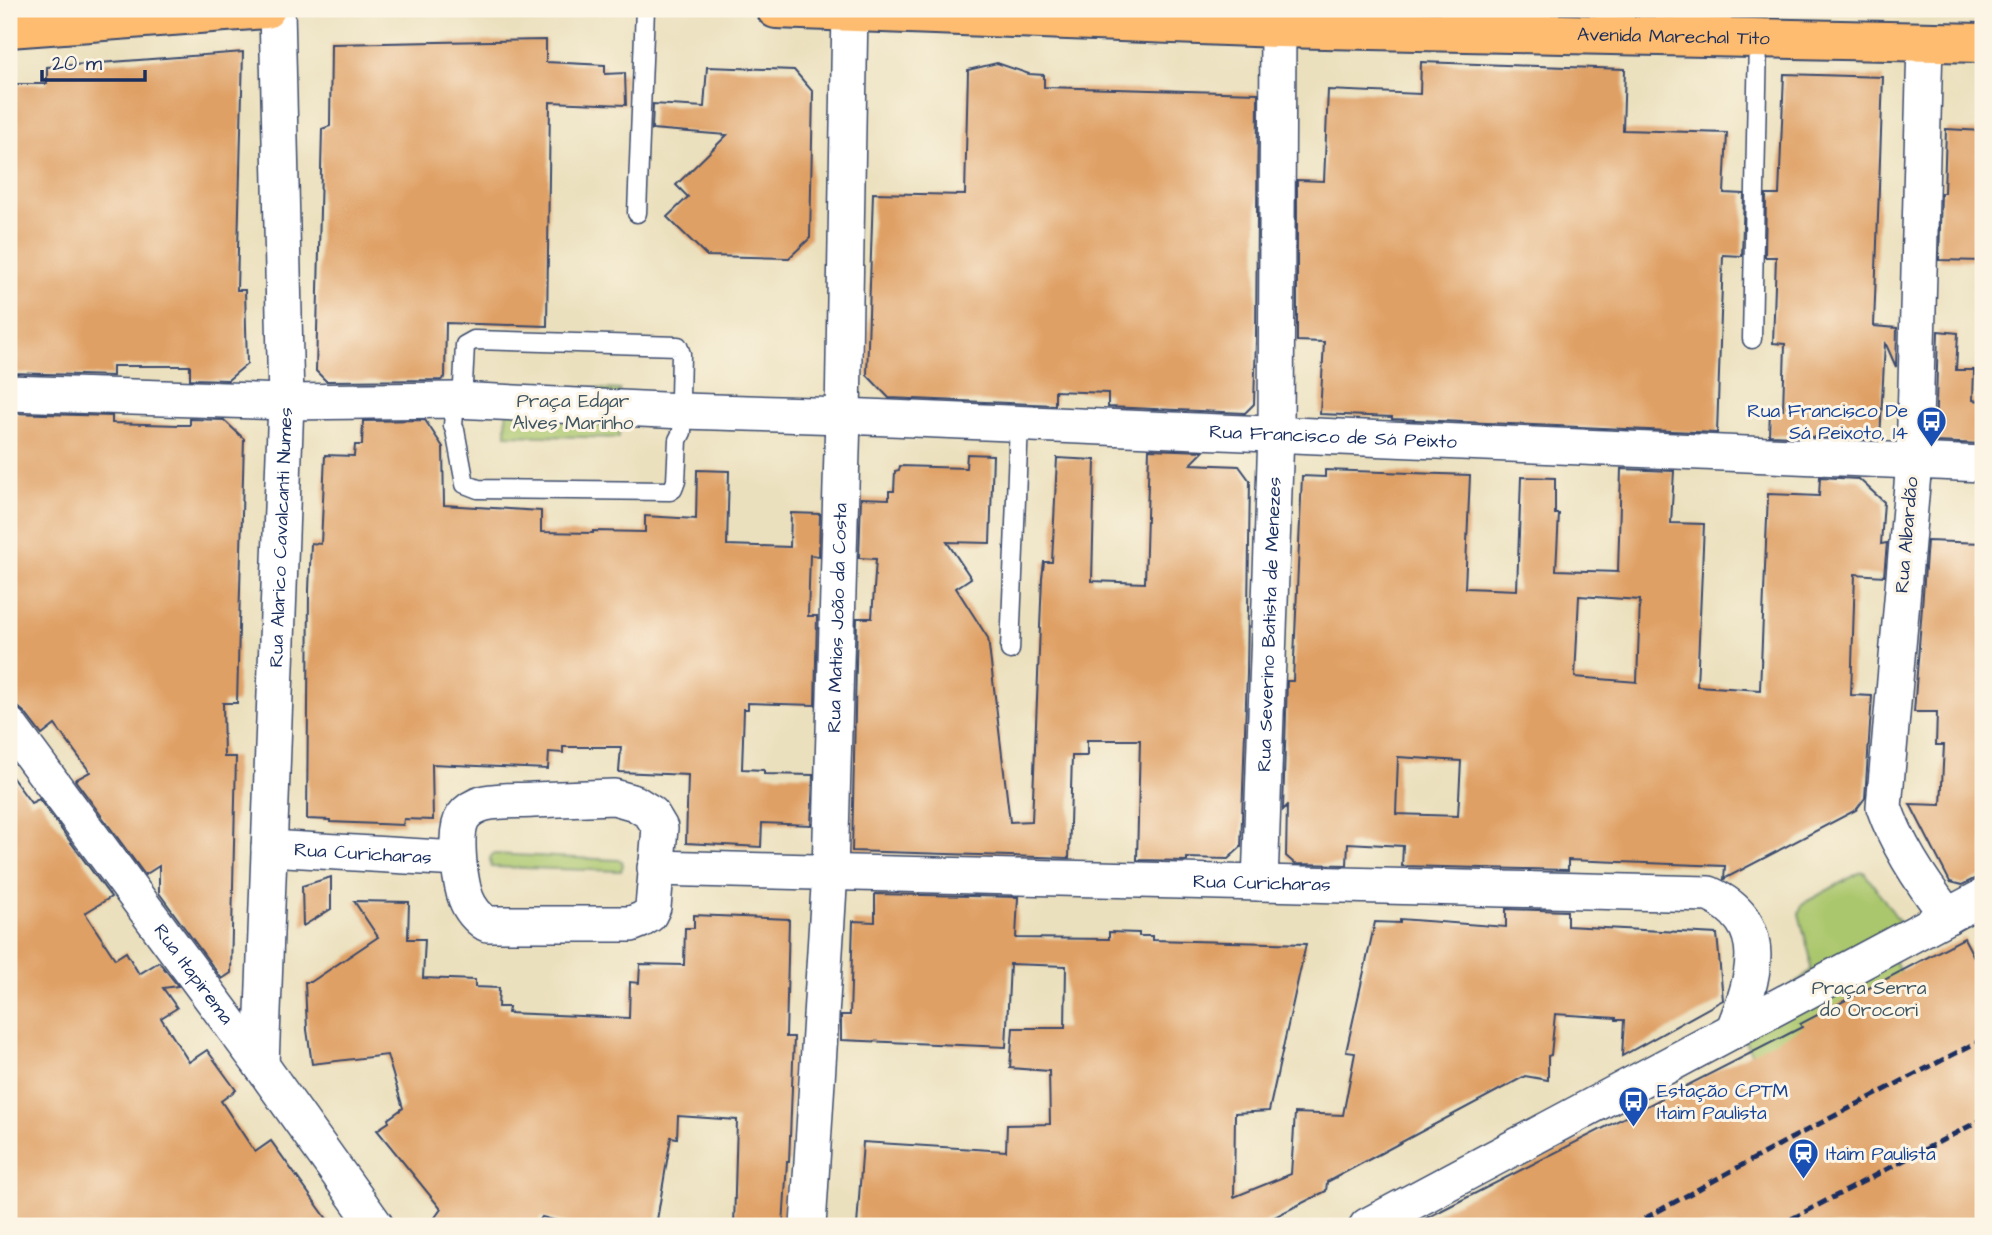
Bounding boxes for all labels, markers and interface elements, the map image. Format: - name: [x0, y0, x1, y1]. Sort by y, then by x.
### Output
- street label: Avenida Marechal Tito: [1577, 21, 1770, 52]
- scale bar: [42, 38, 145, 82]
- text: 20 m: [52, 49, 103, 78]
- park label: Praça Edgar Alves Marinho: [513, 388, 634, 437]
- place label: Rua Francisco De Sá Peixoto, 14: [1747, 398, 1908, 447]
- bus stop icon: Rua Francisco De Sá Peixoto, 14: [1914, 405, 1948, 449]
- street label: Rua Alarico Cavalcanti Numes: [263, 407, 299, 668]
- street label: Rua Francisco de Sá Peixto: [1209, 418, 1458, 455]
- street label: Rua Albardão: [1888, 475, 1926, 594]
- street label: Rua Severino Batista de Menezes: [1250, 476, 1288, 772]
- street label: Rua Matias João da Costa: [820, 502, 854, 733]
- street label: Rua Curicharas: [293, 836, 432, 871]
- street label: Rua Curicharas: [1193, 868, 1331, 898]
- street label: Rua Itapirema: [147, 918, 240, 1030]
- park label: Praça Serra do Orocori: [1812, 975, 1927, 1024]
- place label: Estação CPTM Itaim Paulista: [1657, 1078, 1789, 1127]
- bus stop icon: Estação CPTM Itaim Paulista: [1617, 1085, 1651, 1129]
- station icon: Itaim Paulista: [1786, 1137, 1820, 1181]
- place label: Itaim Paulista: [1826, 1141, 1936, 1168]

